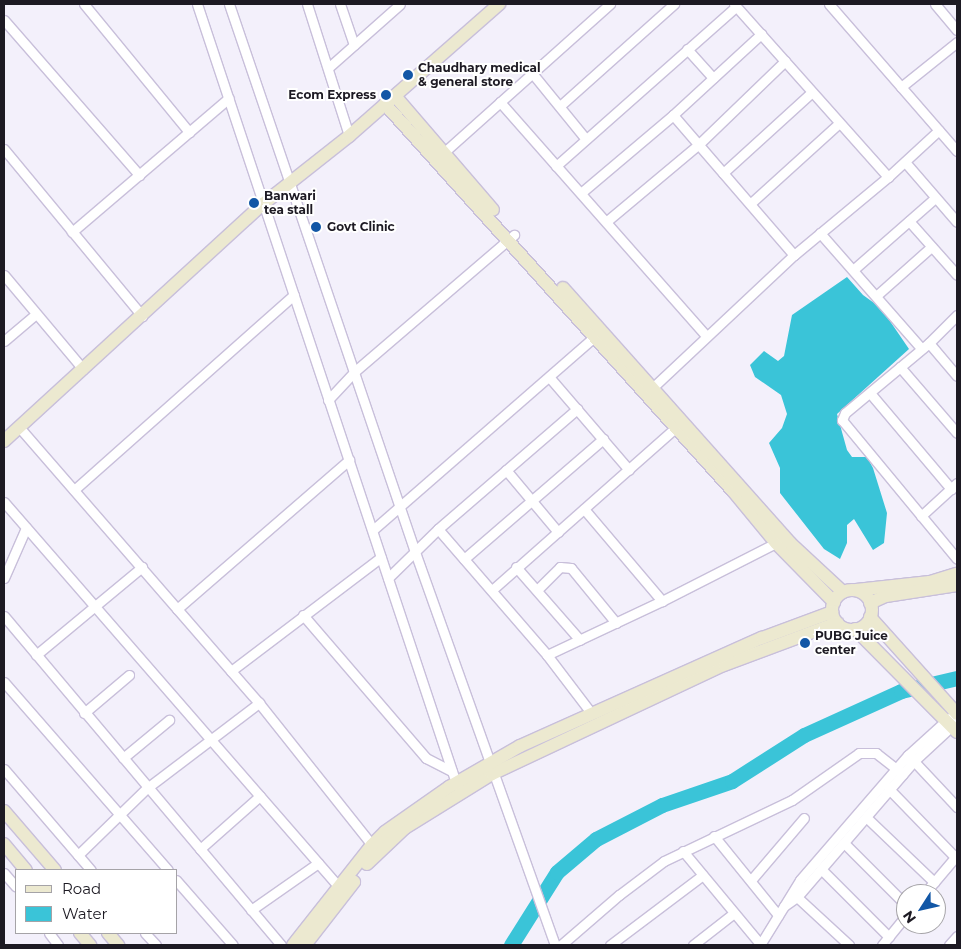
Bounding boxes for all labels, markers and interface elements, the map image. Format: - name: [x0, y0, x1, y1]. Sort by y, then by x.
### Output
- place label: Chaudhary medical & general store: [418, 61, 541, 89]
- marker: Chaudhary medical & general store: [402, 69, 414, 81]
- place label: Ecom Express: [288, 88, 376, 102]
- marker: Ecom Express: [380, 89, 392, 101]
- place label: Banwari tea stall: [264, 189, 316, 217]
- marker: Banwari tea stall: [248, 197, 260, 209]
- marker: Govt Clinic: [309, 220, 323, 234]
- place label: Govt Clinic: [327, 220, 395, 234]
- place label: PUBG Juice center: [815, 629, 888, 657]
- marker: PUBG Juice center: [799, 637, 811, 649]
- legend: [15, 869, 178, 934]
- text: Road: [62, 879, 101, 898]
- north arrow: [896, 884, 946, 934]
- text: Water: [62, 904, 108, 923]
- text: N: [899, 907, 920, 927]

